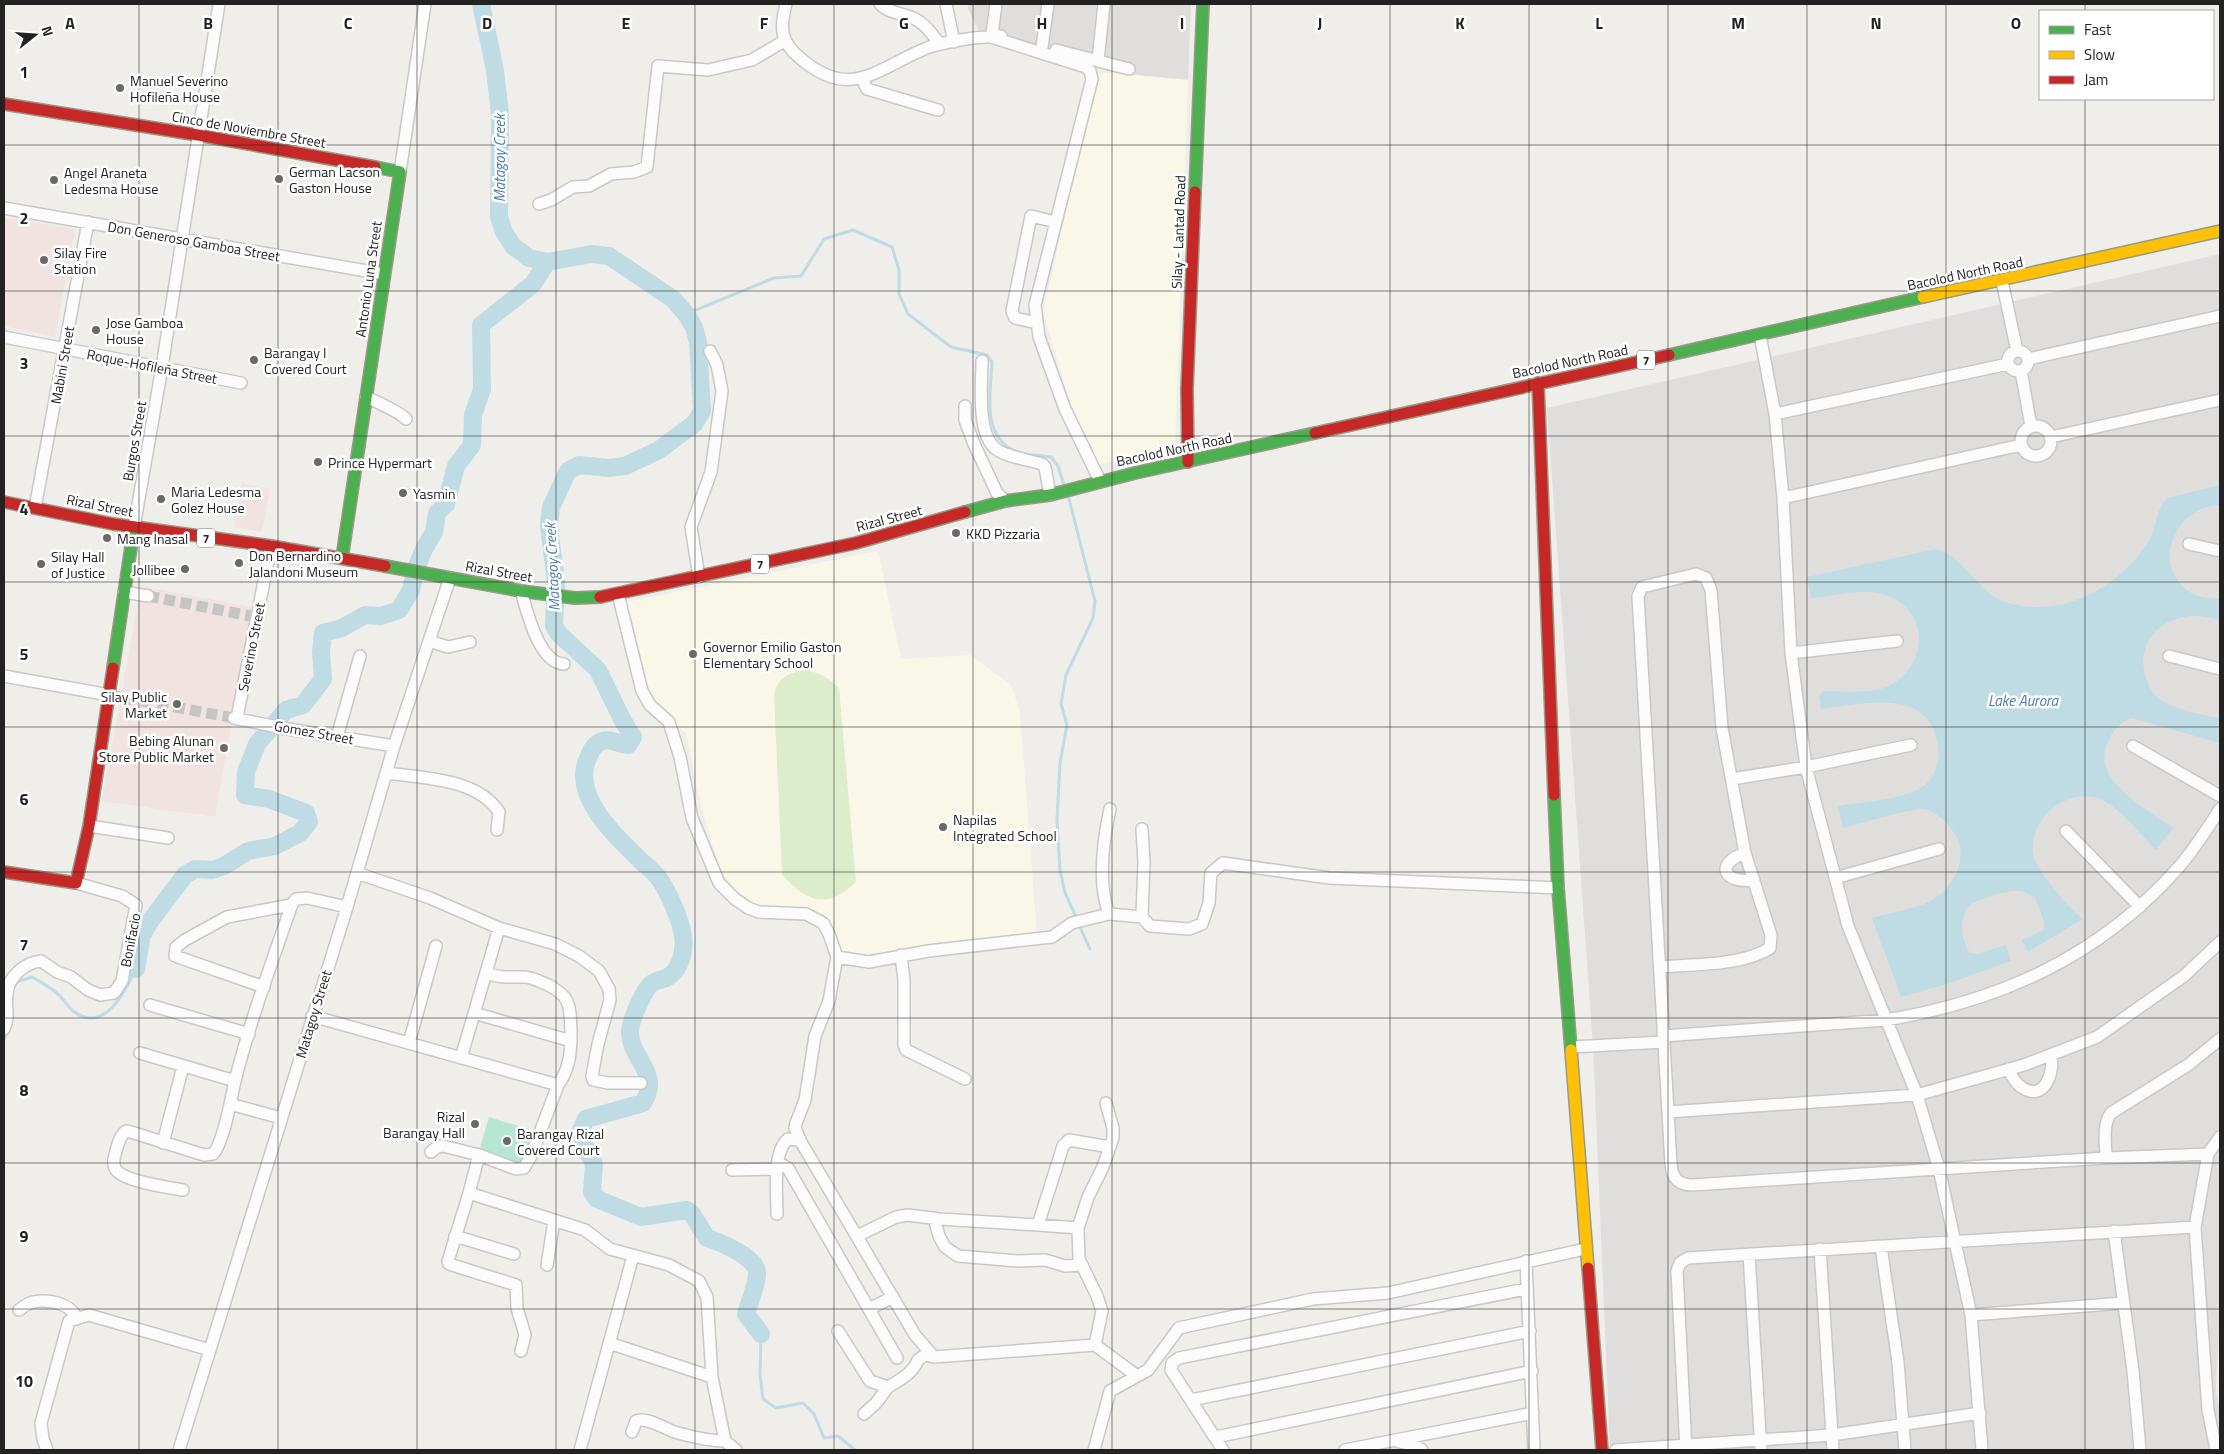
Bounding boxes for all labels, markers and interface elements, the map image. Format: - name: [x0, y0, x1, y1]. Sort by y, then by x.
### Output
- north arrow: [10, 10, 60, 60]
- legend: [2039, 10, 2214, 100]
- text: A: [65, 11, 75, 35]
- text: B: [203, 11, 213, 35]
- text: C: [344, 11, 353, 35]
- text: D: [482, 11, 492, 35]
- text: E: [622, 11, 631, 35]
- text: F: [760, 11, 769, 35]
- text: G: [899, 11, 909, 35]
- text: H: [1037, 11, 1047, 35]
- text: I: [1180, 11, 1184, 35]
- text: J: [1318, 11, 1322, 35]
- text: K: [1455, 11, 1465, 35]
- text: L: [1595, 11, 1603, 35]
- text: M: [1731, 11, 1745, 35]
- text: N: [1870, 11, 1882, 35]
- text: O: [2011, 11, 2021, 35]
- text: Fast: [2084, 18, 2112, 41]
- text: N: [36, 23, 59, 39]
- text: Slow: [2084, 43, 2115, 66]
- text: 1: [20, 60, 28, 84]
- text: Jam: [2084, 68, 2108, 91]
- place label: Manuel Severino Hofileña House: [130, 70, 228, 107]
- marker: Manuel Severino Hofileña House: [114, 82, 126, 94]
- street label: Cinco de Noviembre Street: [170, 105, 328, 153]
- water label: Matagoy Creek: [488, 111, 511, 202]
- place label: German Lacson Gaston House: [289, 161, 380, 198]
- place label: Angel Araneta Ledesma House: [64, 162, 158, 199]
- marker: German Lacson Gaston House: [273, 173, 285, 185]
- marker: Angel Araneta Ledesma House: [48, 174, 60, 186]
- street label: Silay - Lantad Road: [1166, 175, 1190, 289]
- text: 2: [20, 206, 28, 230]
- street label: Don Generoso Gamboa Street: [106, 215, 282, 267]
- street label: Antonio Luna Street: [349, 220, 387, 338]
- place label: Silay Fire Station: [54, 242, 107, 279]
- street label: Bacolod North Road: [1905, 251, 2025, 295]
- marker: Silay Fire Station: [38, 254, 50, 266]
- place label: Jose Gamboa House: [106, 312, 183, 349]
- street label: Mabini Street: [45, 324, 79, 406]
- marker: Jose Gamboa House: [90, 324, 102, 336]
- street label: Bacolod North Road: [1510, 339, 1630, 383]
- place label: Barangay I Covered Court: [264, 342, 347, 379]
- street label: Roque-Hofileña Street: [85, 343, 219, 389]
- road number: 7: [1637, 350, 1655, 370]
- text: 3: [20, 351, 28, 375]
- marker: Barangay I Covered Court: [248, 354, 260, 366]
- street label: Burgos Street: [117, 399, 151, 483]
- street label: Bacolod North Road: [1114, 427, 1234, 471]
- place label: Prince Hypermart: [328, 452, 432, 473]
- marker: Prince Hypermart: [312, 456, 324, 468]
- place label: Maria Ledesma Golez House: [171, 481, 261, 518]
- place label: Yasmin: [413, 483, 455, 504]
- marker: Yasmin: [397, 487, 409, 499]
- street label: Rizal Street: [65, 488, 135, 522]
- marker: Maria Ledesma Golez House: [155, 493, 167, 505]
- text: 4: [20, 497, 29, 521]
- street label: Rizal Street: [854, 499, 924, 537]
- water label: Matagoy Creek: [538, 520, 566, 612]
- place label: KKD Pizzaria: [966, 523, 1040, 544]
- marker: KKD Pizzaria: [950, 527, 962, 539]
- place label: Mang Inasal: [117, 528, 188, 549]
- road number: 7: [197, 528, 215, 548]
- marker: Mang Inasal: [101, 532, 113, 544]
- place label: Don Bernardino Jalandoni Museum: [249, 545, 358, 582]
- place label: Silay Hall of Justice: [51, 546, 105, 583]
- road number: 7: [751, 554, 769, 574]
- street label: Rizal Street: [464, 555, 534, 587]
- marker: Don Bernardino Jalandoni Museum: [233, 557, 245, 569]
- marker: Silay Hall of Justice: [35, 558, 47, 570]
- place label: Jollibee: [133, 559, 175, 580]
- marker: Jollibee: [179, 563, 191, 575]
- street label: Severino Street: [232, 601, 270, 693]
- place label: Governor Emilio Gaston Elementary School: [703, 636, 842, 673]
- text: 5: [20, 642, 29, 666]
- marker: Governor Emilio Gaston Elementary School: [687, 648, 699, 660]
- place label: Silay Public Market: [101, 686, 167, 723]
- water label: Lake Aurora: [1988, 689, 2060, 712]
- marker: Silay Public Market: [171, 698, 183, 710]
- street label: Gomez Street: [273, 715, 355, 749]
- place label: Bebing Alunan Store Public Market: [99, 730, 214, 767]
- marker: Bebing Alunan Store Public Market: [218, 742, 230, 754]
- text: 6: [20, 787, 29, 811]
- place label: Napilas Integrated School: [953, 809, 1057, 846]
- marker: Napilas Integrated School: [937, 821, 949, 833]
- street label: Bonifacio: [114, 911, 146, 969]
- text: 7: [20, 933, 28, 957]
- street label: Matagoy Street: [290, 967, 336, 1061]
- text: 8: [20, 1078, 29, 1102]
- place label: Rizal Barangay Hall: [383, 1106, 465, 1143]
- marker: Rizal Barangay Hall: [469, 1118, 481, 1130]
- place label: Barangay Rizal Covered Court: [517, 1123, 604, 1160]
- marker: Barangay Rizal Covered Court: [501, 1135, 513, 1147]
- text: 9: [20, 1224, 29, 1248]
- text: 10: [15, 1369, 33, 1393]

